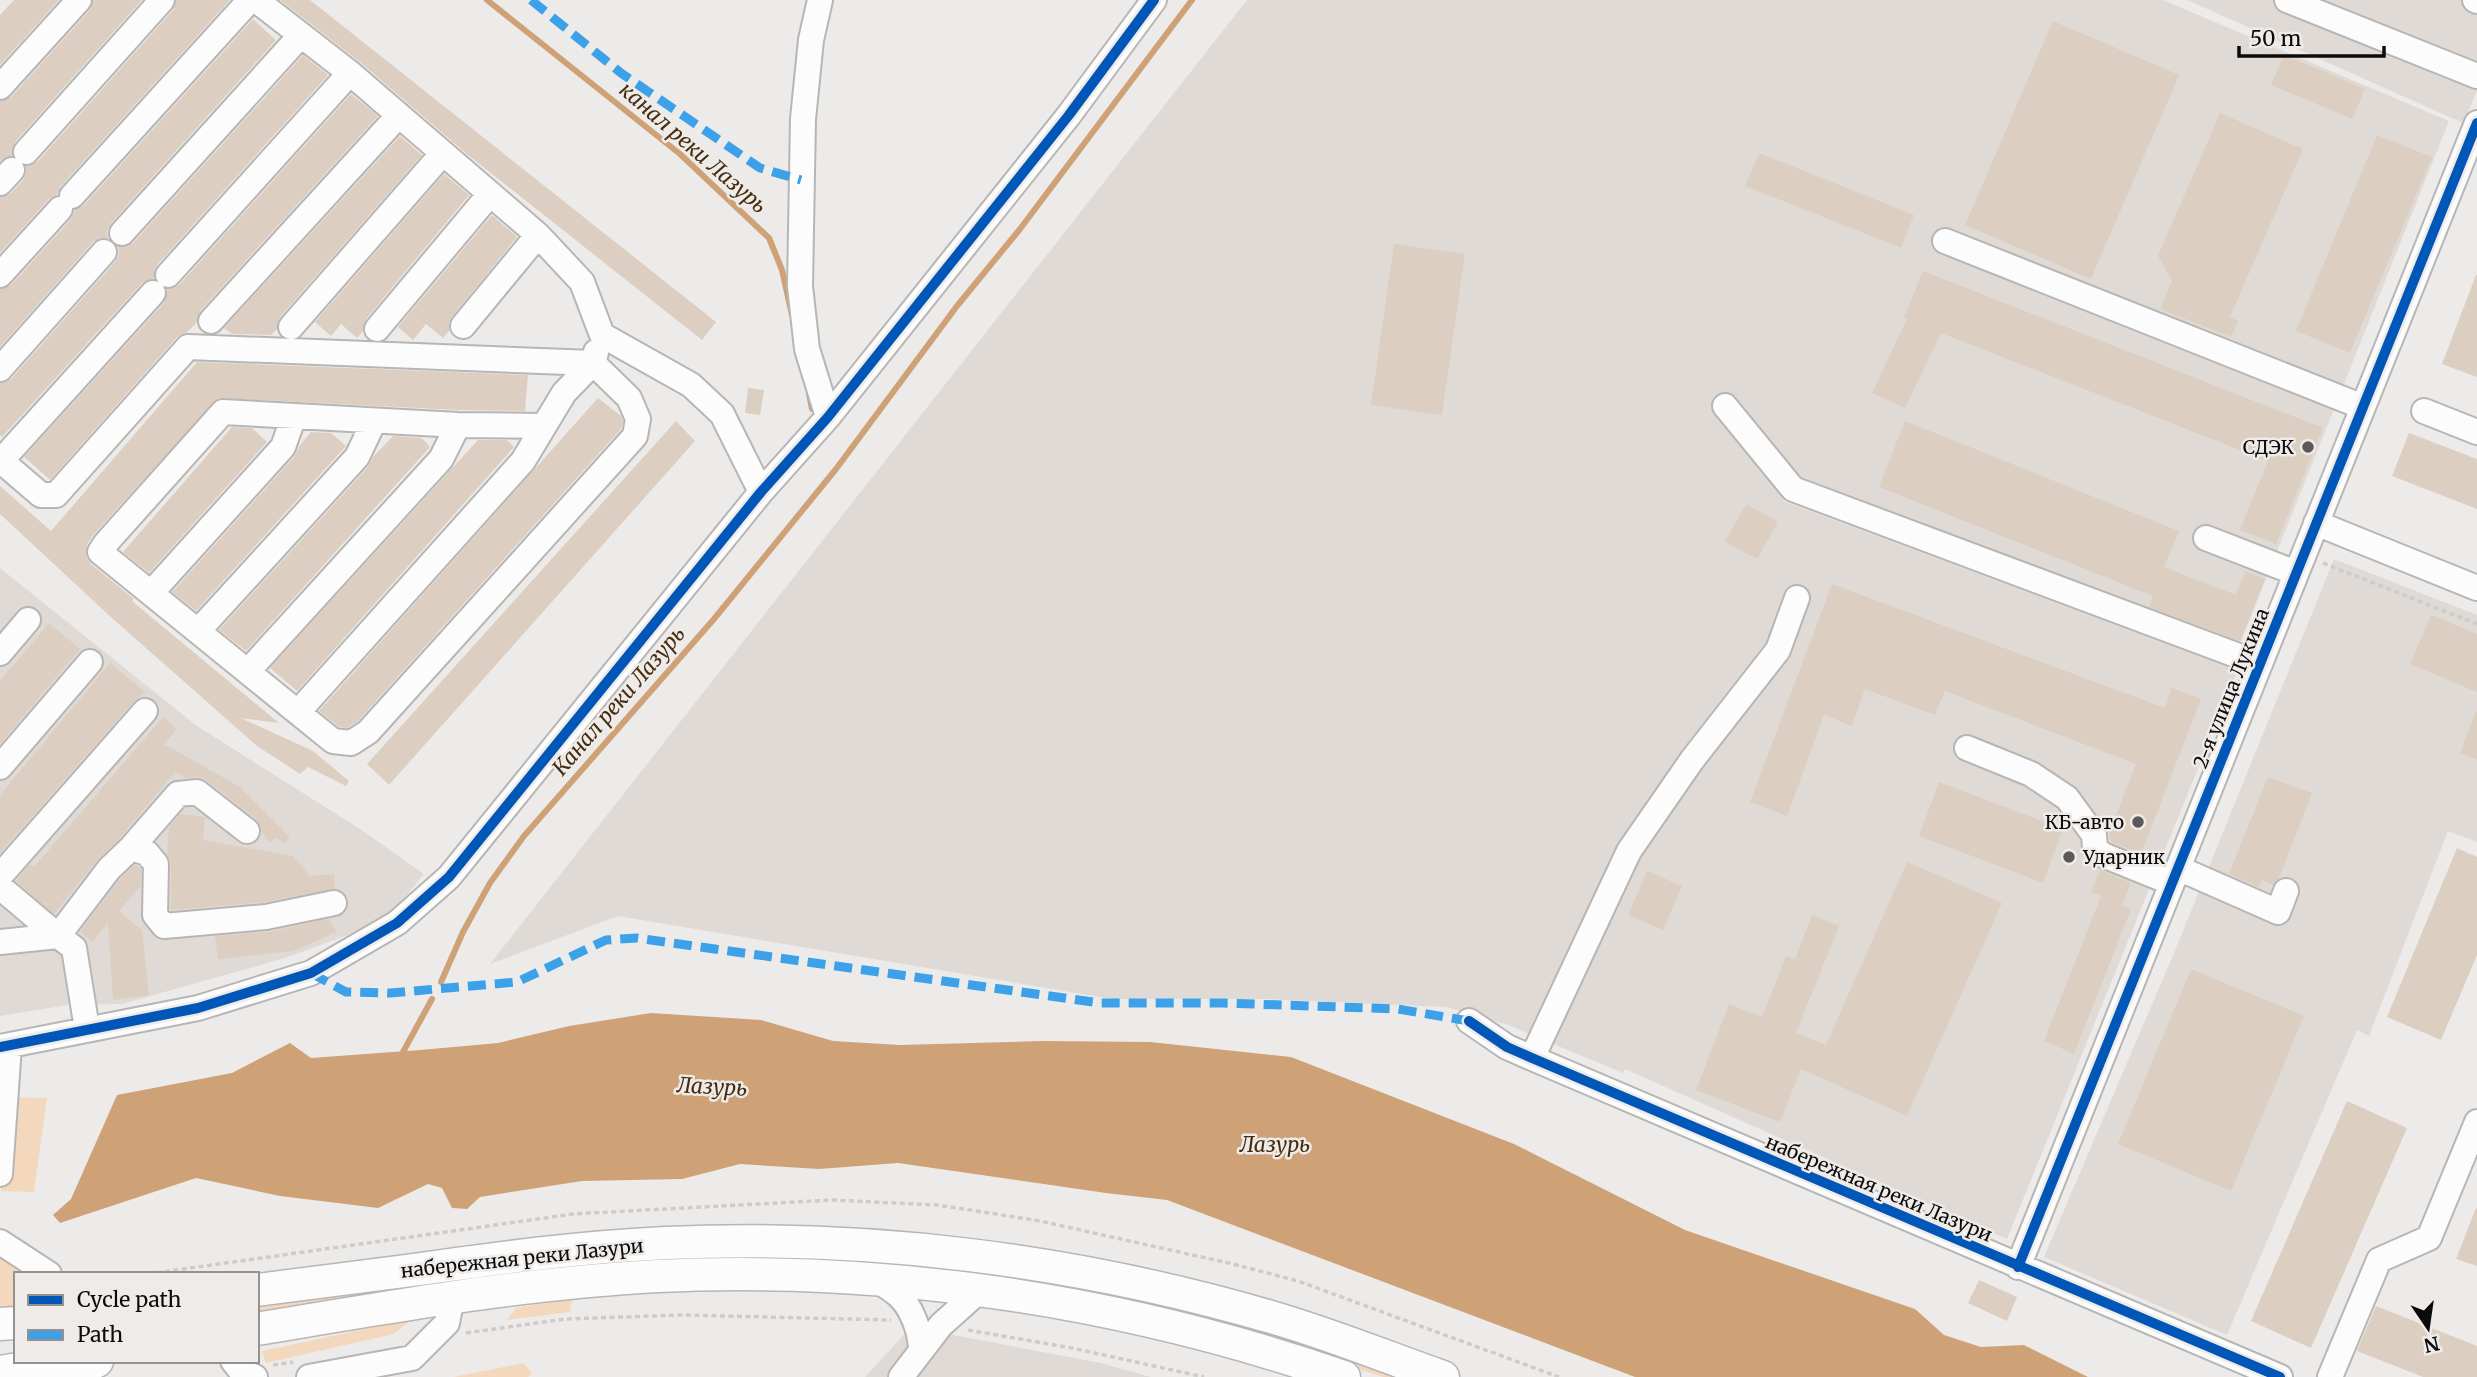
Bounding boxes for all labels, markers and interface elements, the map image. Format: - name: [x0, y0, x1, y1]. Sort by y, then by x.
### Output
- scale bar: [2239, 14, 2384, 58]
- text: 50 m: [2250, 25, 2301, 52]
- water label: канал реки Лазурь: [614, 76, 773, 219]
- place label: СДЭК: [2243, 435, 2294, 459]
- marker: СДЭК: [2300, 439, 2316, 455]
- street label: 2-я улица Лукина: [2188, 604, 2274, 772]
- water label: Канал реки Лазурь: [546, 620, 691, 781]
- place label: КБ-авто: [2045, 810, 2124, 834]
- marker: КБ-авто: [2130, 814, 2146, 830]
- place label: Ударник: [2082, 845, 2165, 869]
- marker: Ударник: [2061, 849, 2077, 865]
- water label: Лазурь: [675, 1071, 748, 1102]
- street label: набережная реки Лазури: [1762, 1129, 1996, 1247]
- water label: Лазурь: [1239, 1131, 1310, 1158]
- street label: набережная реки Лазури: [399, 1233, 645, 1283]
- legend: [14, 1272, 259, 1363]
- text: Cycle path: [77, 1286, 181, 1313]
- north arrow: [2393, 1293, 2463, 1363]
- text: Path: [77, 1321, 123, 1348]
- text: N: [2422, 1331, 2442, 1358]

